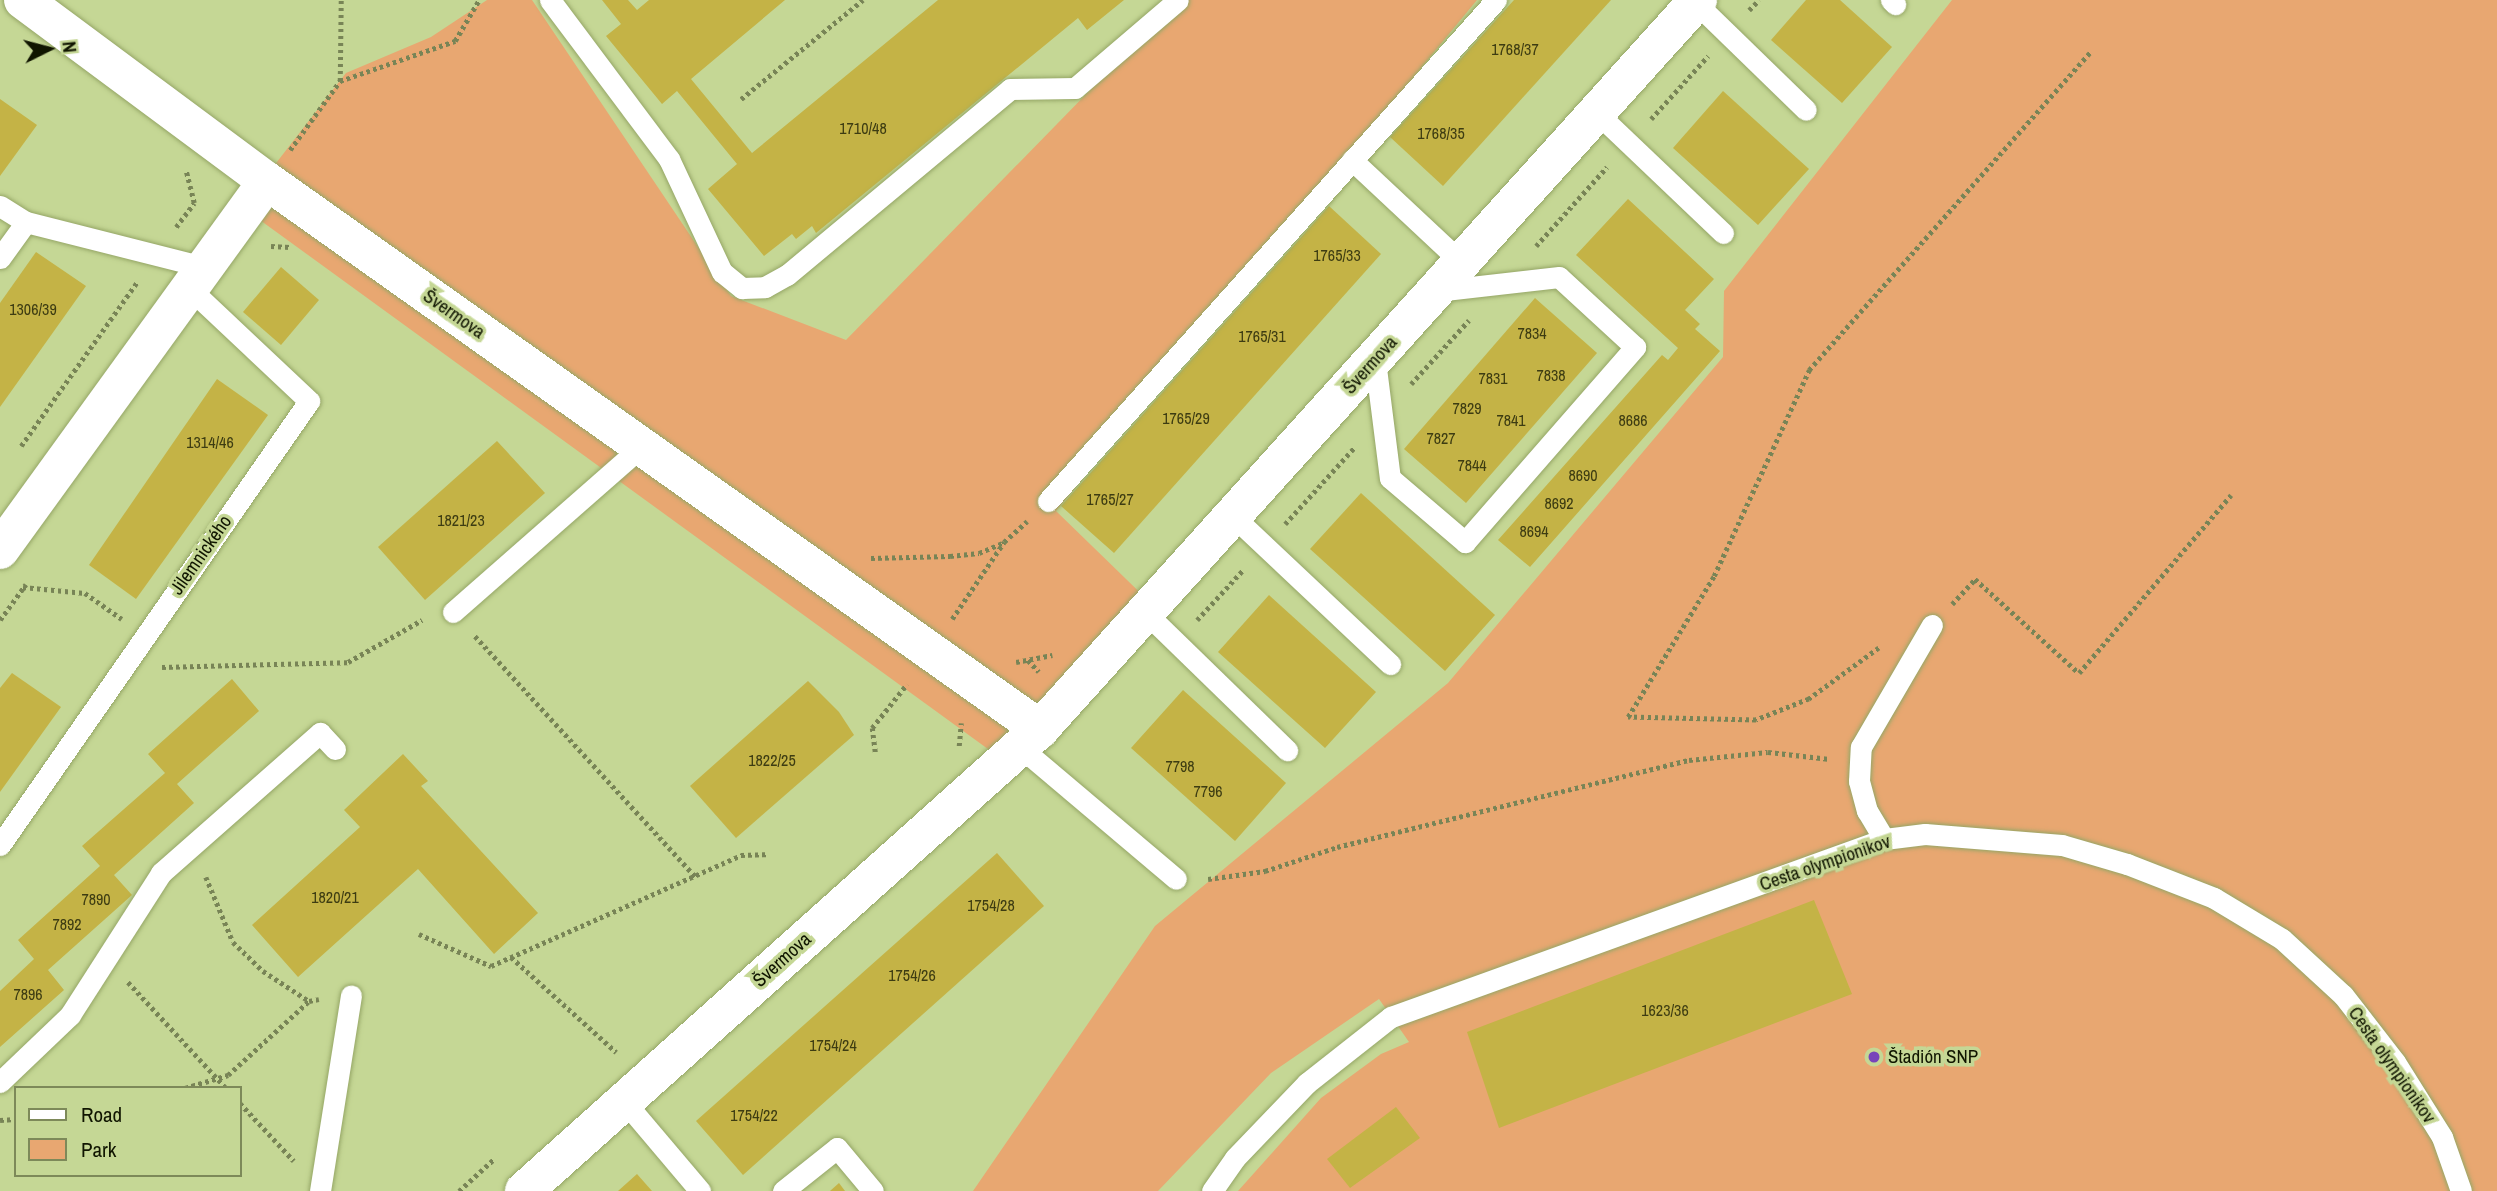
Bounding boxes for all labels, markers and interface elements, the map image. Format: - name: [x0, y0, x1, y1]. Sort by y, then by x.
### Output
- north arrow: [14, 14, 84, 84]
- house number: 1768/37: [1491, 39, 1539, 59]
- text: N: [56, 40, 83, 54]
- house number: 1710/48: [839, 118, 887, 138]
- house number: 1768/35: [1417, 123, 1465, 143]
- house number: 1765/33: [1313, 245, 1361, 265]
- street label: Švermova: [419, 285, 489, 343]
- house number: 1306/39: [9, 299, 57, 319]
- house number: 7834: [1517, 323, 1547, 343]
- house number: 1765/31: [1238, 326, 1286, 346]
- street label: Švermova: [1338, 331, 1402, 399]
- house number: 7838: [1536, 365, 1566, 385]
- house number: 7831: [1478, 368, 1508, 388]
- house number: 7829: [1452, 398, 1482, 418]
- house number: 1765/29: [1162, 408, 1210, 428]
- house number: 7841: [1496, 410, 1526, 430]
- house number: 8686: [1618, 410, 1648, 430]
- house number: 7827: [1426, 428, 1456, 448]
- house number: 1314/46: [186, 432, 234, 452]
- house number: 7844: [1457, 455, 1487, 475]
- house number: 8690: [1568, 465, 1598, 485]
- house number: 1765/27: [1086, 489, 1134, 509]
- house number: 8692: [1544, 493, 1574, 513]
- house number: 1821/23: [437, 510, 485, 530]
- street label: Jilemnického: [165, 511, 237, 599]
- house number: 8694: [1519, 521, 1549, 541]
- house number: 1822/25: [748, 750, 796, 770]
- house number: 7798: [1165, 756, 1195, 776]
- house number: 7796: [1193, 781, 1223, 801]
- street label: Cesta olympionikov: [1757, 830, 1893, 896]
- house number: 1820/21: [311, 887, 359, 907]
- house number: 7890: [81, 889, 111, 909]
- house number: 1754/28: [967, 895, 1015, 915]
- house number: 7892: [52, 914, 82, 934]
- street label: Švermova: [748, 928, 816, 992]
- house number: 1754/26: [888, 965, 936, 985]
- house number: 7896: [13, 984, 43, 1004]
- house number: 1623/36: [1641, 1000, 1689, 1020]
- street label: Cesta olympionikov: [2343, 1002, 2441, 1128]
- house number: 1754/24: [809, 1035, 857, 1055]
- place label: Štadión SNP: [1888, 1046, 1978, 1068]
- marker: Štadión SNP: [1866, 1049, 1882, 1065]
- legend: [14, 1086, 242, 1177]
- text: Road: [81, 1100, 122, 1129]
- house number: 1754/22: [730, 1105, 778, 1125]
- text: Park: [81, 1135, 116, 1164]

